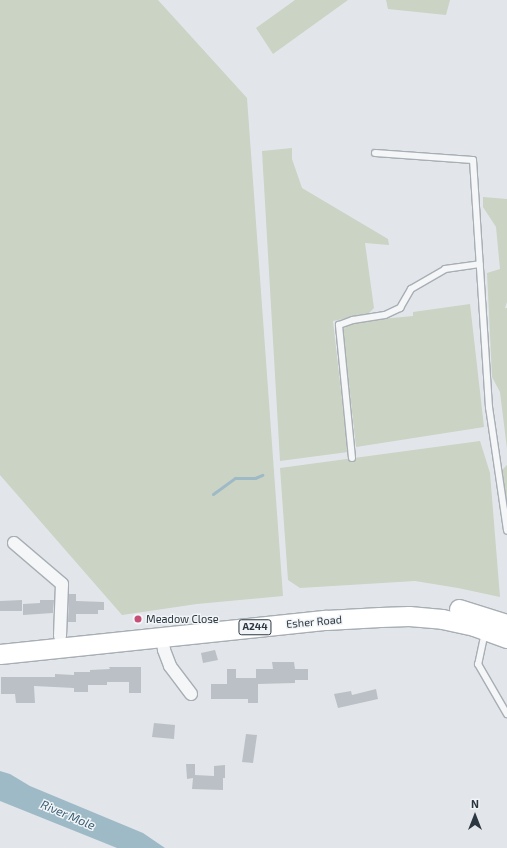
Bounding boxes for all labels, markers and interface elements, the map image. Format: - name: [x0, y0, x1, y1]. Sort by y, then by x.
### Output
- place label: Meadow Close: [146, 612, 219, 626]
- street label: Esher Road: [285, 613, 343, 631]
- marker: Meadow Close: [133, 614, 143, 624]
- road number: A244: [238, 619, 272, 635]
- north arrow: [455, 796, 495, 836]
- water label: River Mole: [39, 797, 97, 833]
- text: N: [471, 797, 479, 810]

